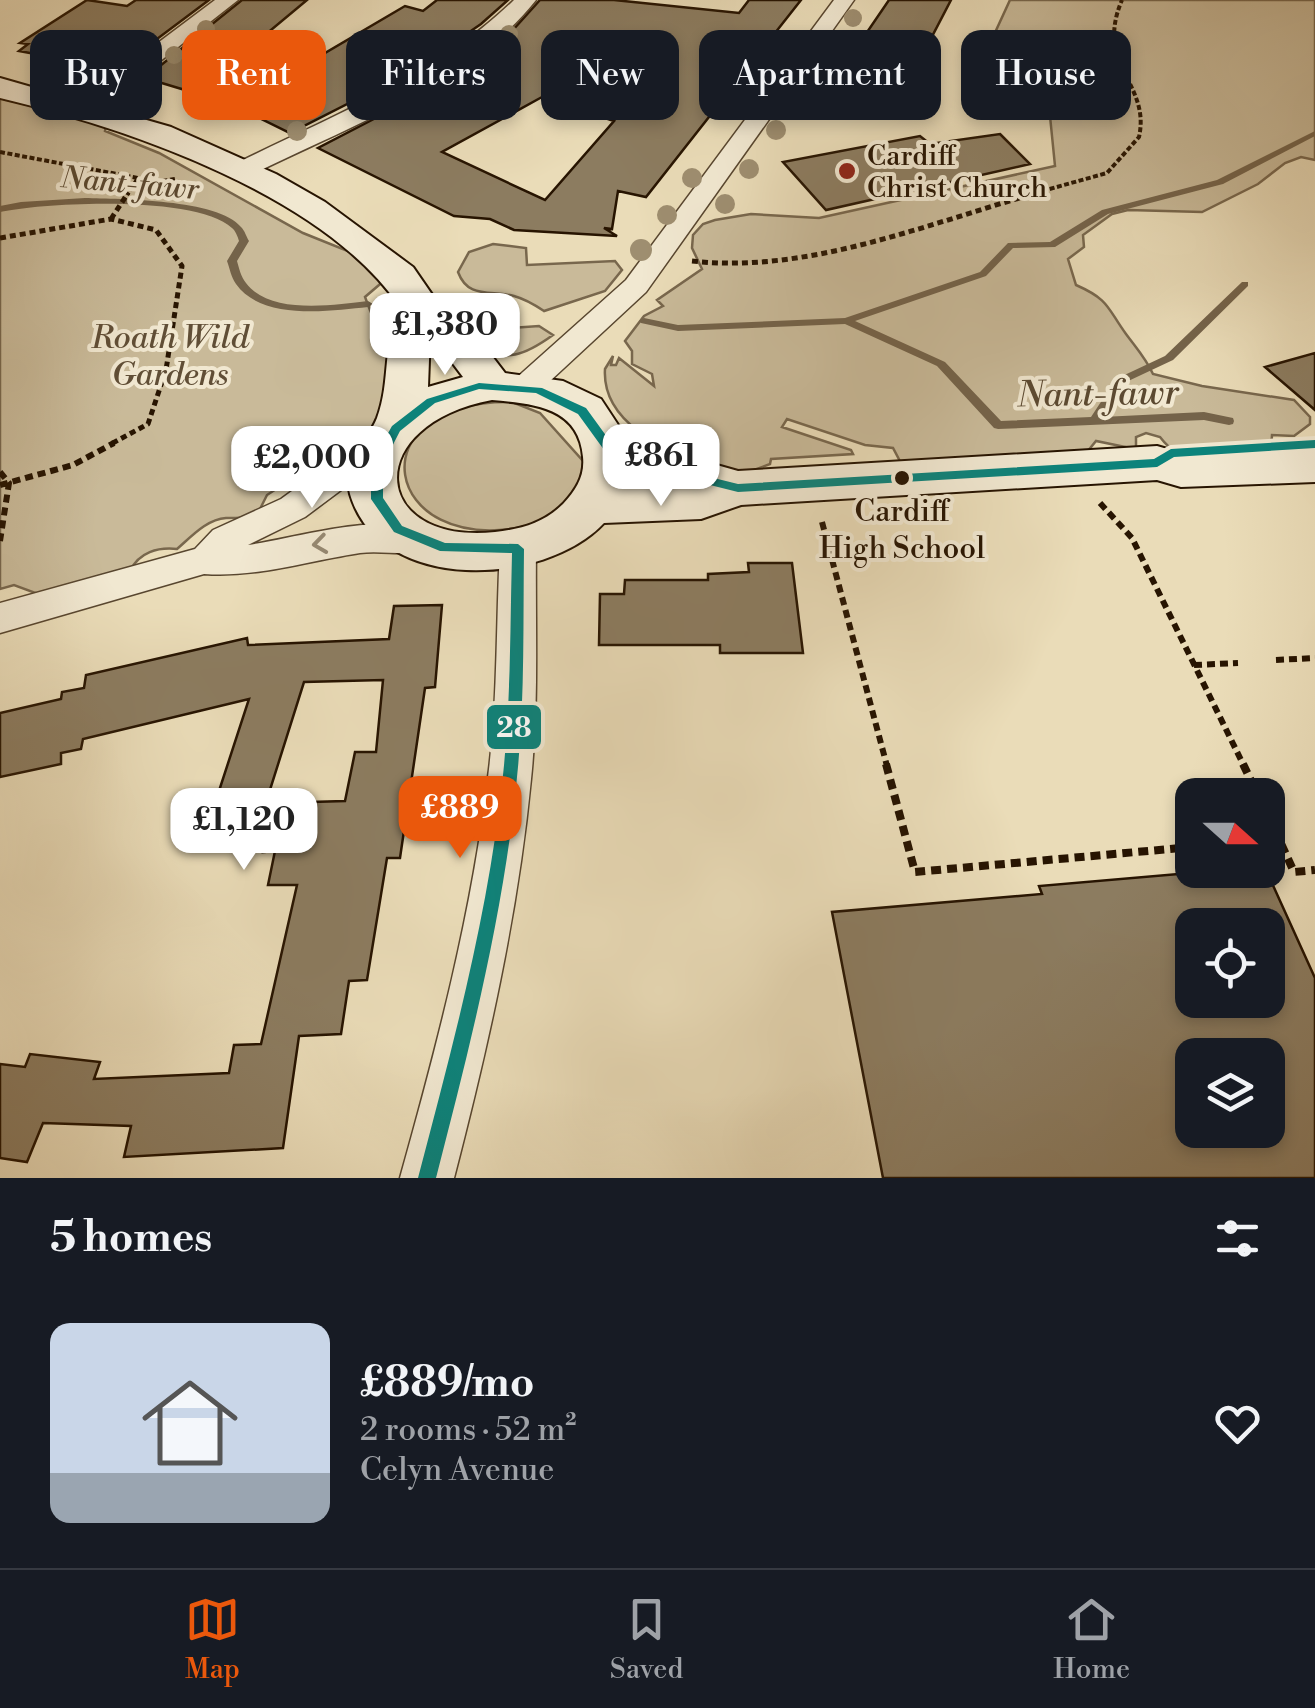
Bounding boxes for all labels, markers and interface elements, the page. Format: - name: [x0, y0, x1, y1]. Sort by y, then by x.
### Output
- chip: Buy: [30, 30, 162, 120]
- chip: Rent: [182, 30, 326, 120]
- chip: Filters: [346, 30, 521, 120]
- chip: New: [541, 30, 679, 120]
- chip: Apartment: [699, 30, 941, 120]
- chip: House: [961, 30, 1131, 120]
- place label: Cardiff Christ Church: [867, 139, 1048, 206]
- water label: Nant-fawr: [58, 159, 202, 209]
- marker: Cardiff Christ Church: [836, 160, 858, 182]
- pin: £1,380: [364, 293, 526, 378]
- text: £1,380: [392, 305, 498, 345]
- park label: Roath Wild Gardens: [90, 318, 251, 395]
- water label: Nant-fawr: [1016, 372, 1180, 417]
- pin: £861: [602, 424, 720, 509]
- pin: £2,000: [231, 426, 393, 511]
- text: £861: [625, 436, 697, 476]
- text: £2,000: [253, 438, 371, 478]
- marker: Cardiff High School: [892, 468, 912, 488]
- place label: Cardiff High School: [819, 493, 985, 568]
- one-way arrow: [312, 532, 328, 553]
- line badge: 28: [485, 703, 543, 751]
- text: 28: [496, 711, 532, 746]
- pin: £889: [401, 776, 519, 861]
- north arrow: [1175, 778, 1285, 888]
- map controls: [1175, 778, 1285, 1148]
- pin: £1,120: [163, 788, 325, 873]
- text: £889: [421, 788, 499, 828]
- text: £1,120: [192, 800, 296, 840]
- button: locate: [1175, 908, 1285, 1018]
- button: layers: [1175, 1038, 1285, 1148]
- icon: filters: [1210, 1211, 1265, 1266]
- text: 5 homes: [50, 1212, 212, 1265]
- text: £889/mo: [360, 1357, 534, 1410]
- icon: home: [130, 1363, 250, 1483]
- icon: heart: [1210, 1396, 1265, 1451]
- text: 2 rooms · 52 m²: [360, 1410, 576, 1450]
- text: Celyn Avenue: [360, 1450, 554, 1490]
- tab: Map: [185, 1592, 240, 1687]
- tab: Saved: [610, 1592, 683, 1687]
- tab: Home: [1053, 1592, 1130, 1687]

